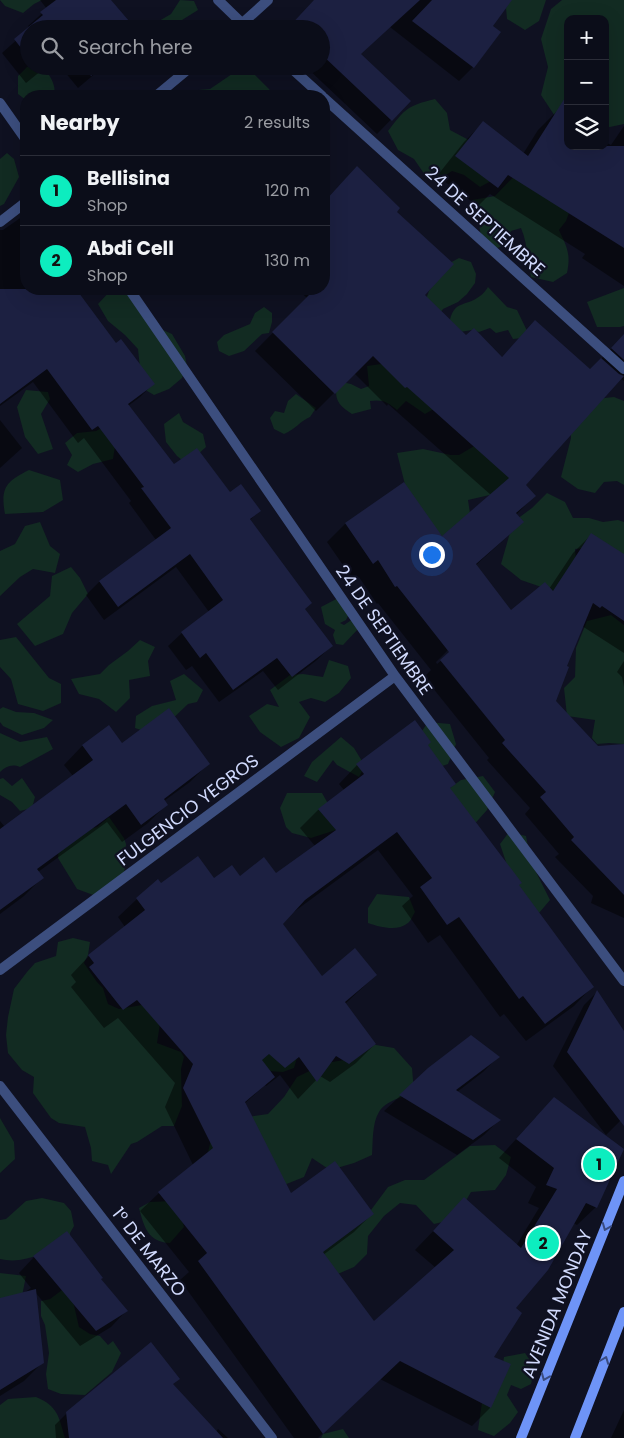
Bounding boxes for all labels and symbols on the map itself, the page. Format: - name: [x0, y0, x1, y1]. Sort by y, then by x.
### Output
- street label: 24 DE SEPTIEMBRE: [420, 160, 551, 281]
- your location: [419, 542, 445, 568]
- street label: 24 DE SEPTIEMBRE: [330, 560, 439, 700]
- street label: FULGENCIO YEGROS: [112, 748, 264, 871]
- pin: 1: [583, 1145, 615, 1183]
- street label: 1° DE MARZO: [107, 1202, 192, 1302]
- one-way arrow: [602, 1222, 612, 1231]
- pin: 2: [527, 1224, 559, 1262]
- street label: AVENIDA MONDAY: [515, 1225, 598, 1382]
- one-way arrow: [599, 1356, 610, 1365]
- one-way arrow: [541, 1373, 551, 1381]

